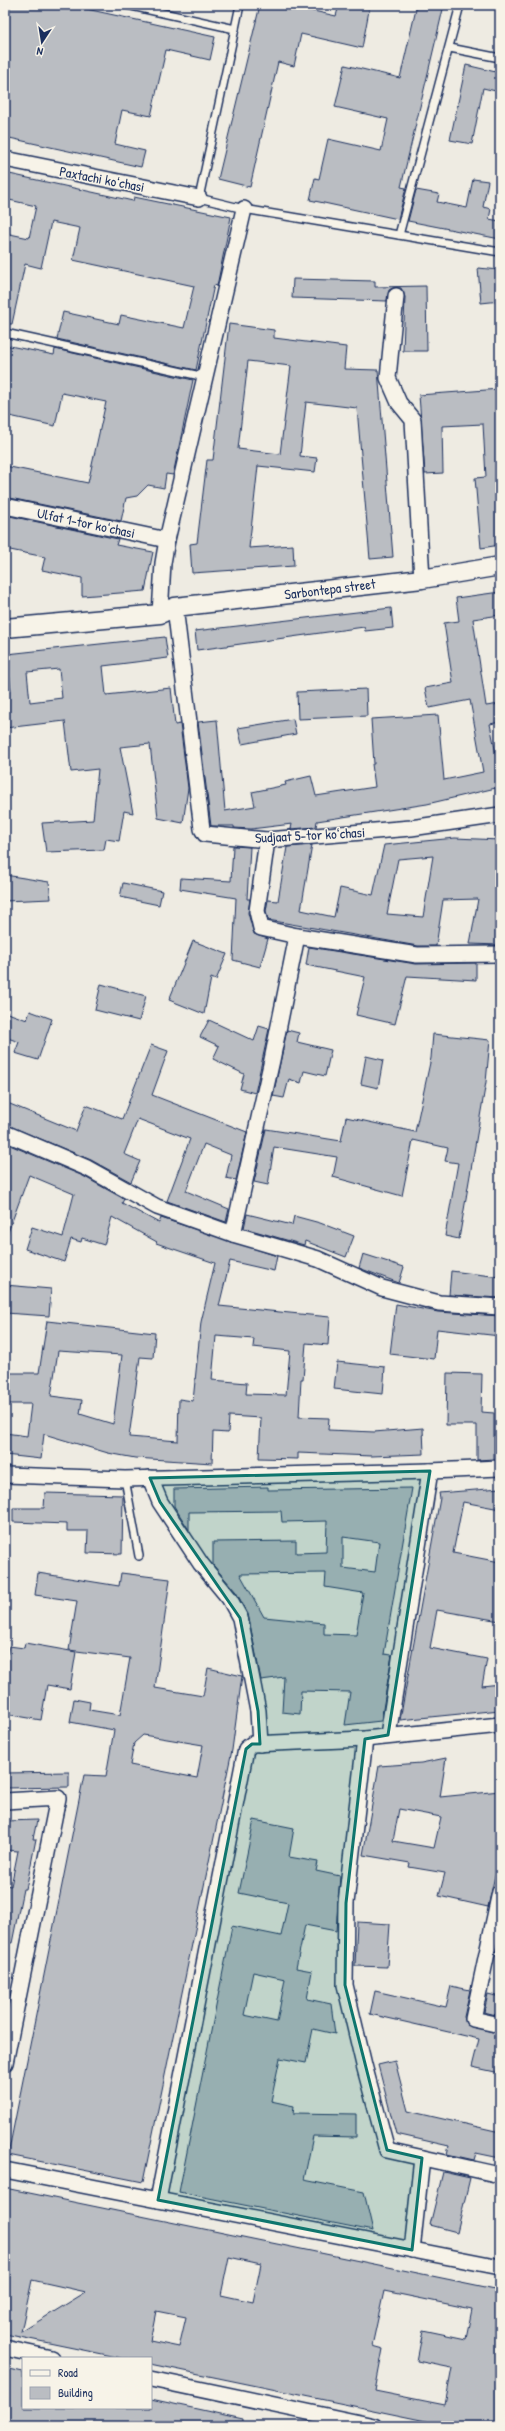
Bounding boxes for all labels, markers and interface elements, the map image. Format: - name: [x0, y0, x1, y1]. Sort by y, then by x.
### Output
- north arrow: [22, 22, 62, 62]
- text: N: [35, 44, 44, 59]
- street label: Paxtachi koʻchasi: [58, 161, 146, 196]
- street label: Ulfat 1-tor koʻchasi: [35, 503, 137, 542]
- street label: Sarbontepa street: [283, 573, 377, 605]
- street label: Sudjaat 5-tor koʻchasi: [254, 822, 366, 848]
- legend: [22, 2357, 152, 2409]
- text: Road: [58, 2364, 78, 2381]
- text: Building: [58, 2384, 93, 2401]

